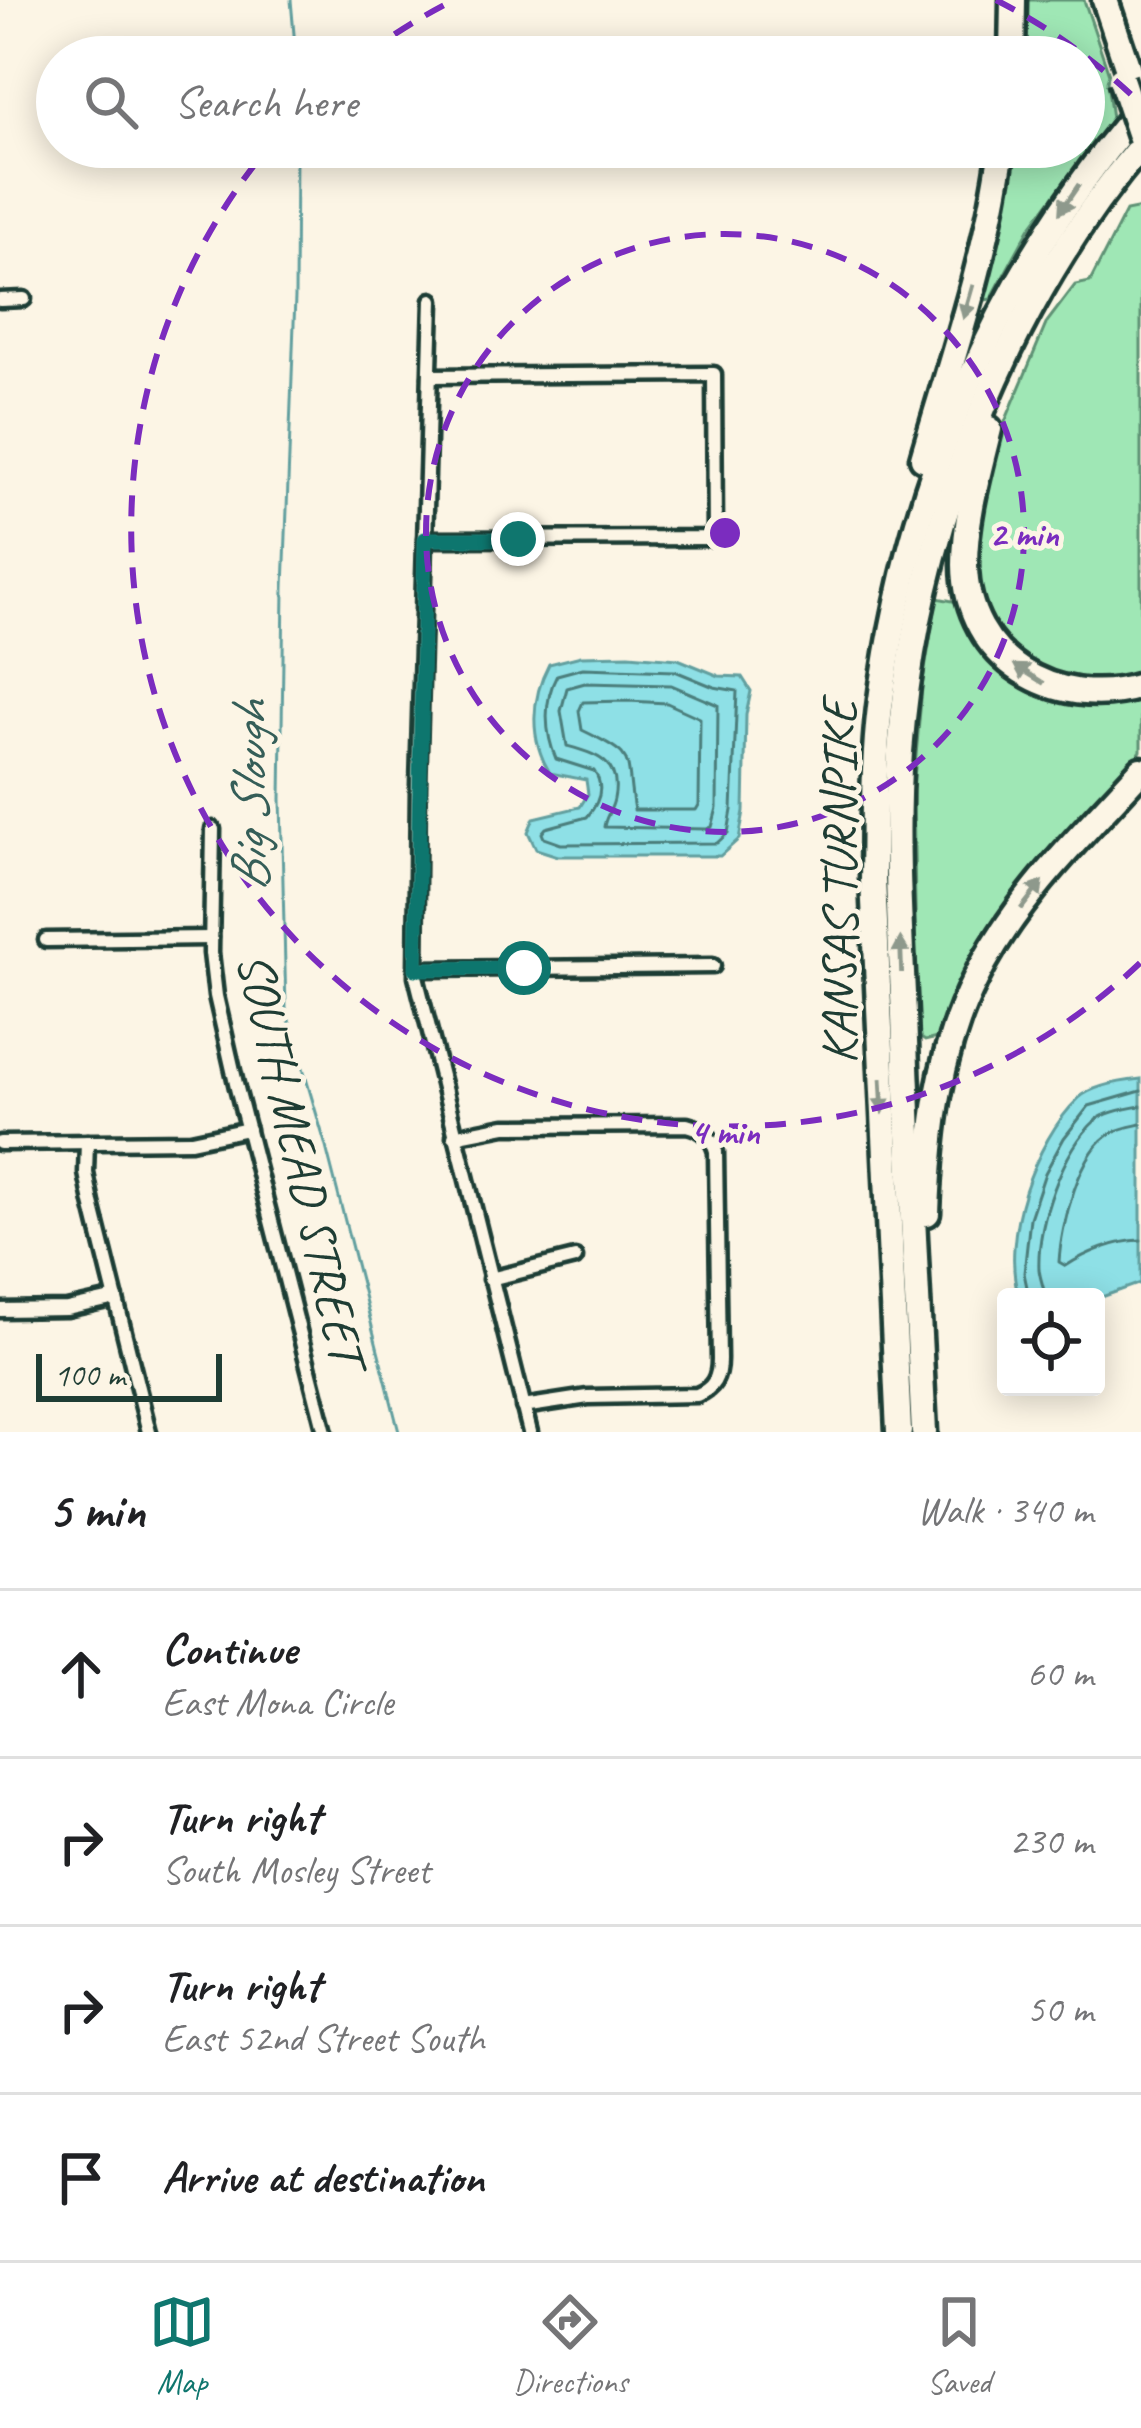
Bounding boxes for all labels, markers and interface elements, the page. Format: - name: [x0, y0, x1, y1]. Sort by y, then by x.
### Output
- search box: [36, 36, 1105, 168]
- icon: search: [78, 69, 144, 135]
- text: Search here: [174, 74, 357, 131]
- one-way arrow: [1058, 183, 1081, 216]
- one-way arrow: [958, 284, 977, 321]
- text: 2 min: [990, 511, 1060, 557]
- route end: [491, 512, 545, 566]
- centre of rings: [704, 512, 746, 554]
- one-way arrow: [1012, 664, 1046, 685]
- street label: KANSAS TURNPIKE: [807, 694, 871, 1064]
- water label: Big Slough: [215, 698, 283, 892]
- one-way arrow: [1019, 880, 1044, 911]
- one-way arrow: [891, 935, 910, 973]
- route start: [497, 941, 551, 995]
- street label: SOUTH MEAD STREET: [223, 946, 382, 1383]
- one-way arrow: [873, 1078, 892, 1116]
- text: 4 min: [691, 1109, 761, 1155]
- map controls: [997, 1288, 1105, 1396]
- button: locate: [997, 1288, 1105, 1396]
- scale bar: [36, 1348, 222, 1401]
- text: 100 m: [54, 1354, 125, 1396]
- text: 5 min: [48, 1478, 145, 1542]
- text: Walk · 340 m: [917, 1486, 1093, 1535]
- text: Continue: [162, 1621, 296, 1678]
- icon: ahead: [48, 1641, 114, 1707]
- text: 60 m: [1027, 1649, 1093, 1698]
- text: East Mona Circle: [162, 1678, 393, 1727]
- text: Turn right: [162, 1789, 320, 1846]
- icon: right: [48, 1809, 114, 1875]
- text: 230 m: [1009, 1817, 1093, 1866]
- text: South Mosley Street: [162, 1846, 430, 1895]
- text: Turn right: [162, 1957, 320, 2014]
- icon: right: [48, 1977, 114, 2043]
- text: 50 m: [1027, 1985, 1093, 2034]
- text: East 52nd Street South: [162, 2014, 485, 2063]
- icon: arrive: [48, 2145, 114, 2211]
- text: Arrive at destination: [162, 2149, 484, 2206]
- tab: Map: [149, 2289, 215, 2403]
- tab: Directions: [513, 2289, 628, 2403]
- tab: Saved: [926, 2289, 992, 2403]

